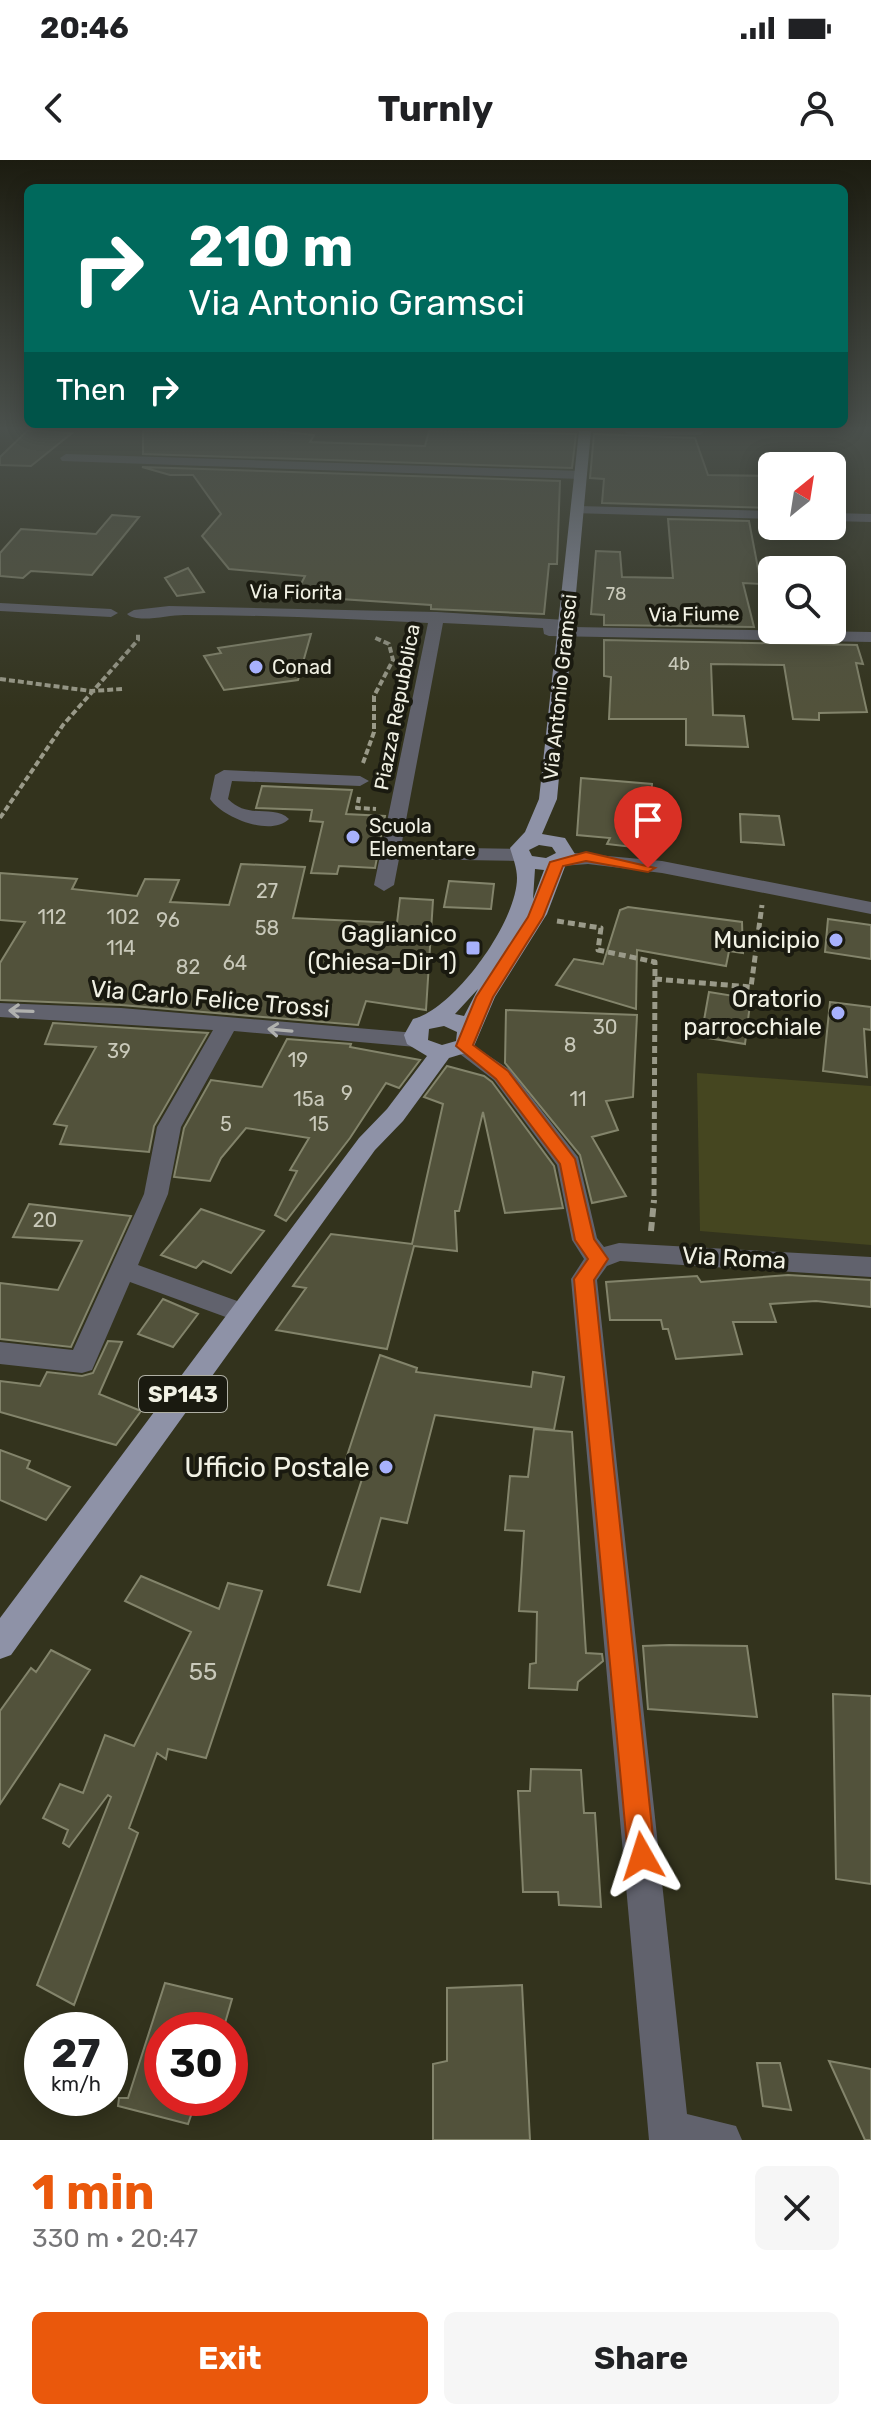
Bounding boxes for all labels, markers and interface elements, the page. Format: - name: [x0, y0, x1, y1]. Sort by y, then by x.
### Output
- text: 20:46: [40, 10, 129, 46]
- icon: back: [32, 86, 76, 130]
- icon: person: [795, 86, 839, 130]
- text: Turnly: [378, 87, 493, 130]
- text: 210 m: [188, 214, 354, 280]
- icon: right: [56, 216, 160, 320]
- text: Via Antonio Gramsci: [188, 281, 525, 324]
- icon: right: [142, 368, 186, 412]
- text: Then: [56, 372, 126, 408]
- north arrow: [758, 452, 846, 540]
- map controls: [758, 452, 846, 644]
- button: search: [758, 556, 846, 644]
- street label: Via Fiorita: [249, 579, 343, 605]
- house number: 78: [606, 583, 626, 605]
- street label: Via Antonio Gramsci: [538, 593, 582, 781]
- street label: Via Fiume: [648, 601, 740, 627]
- street label: Piazza Repubblica: [369, 622, 425, 792]
- house number: 4b: [668, 653, 690, 675]
- place label: Conad: [272, 655, 332, 679]
- marker: Conad: [247, 658, 265, 676]
- pin: [614, 786, 682, 868]
- icon: arrive: [626, 798, 670, 842]
- place label: Scuola Elementare: [369, 814, 476, 861]
- marker: Scuola Elementare: [344, 828, 362, 846]
- house number: 27: [256, 879, 278, 903]
- house number: 112: [38, 905, 66, 929]
- house number: 102: [107, 905, 140, 929]
- house number: 96: [156, 908, 180, 932]
- house number: 58: [255, 916, 279, 940]
- place label: Gaglianico (Chiesa-Dir 1): [308, 920, 457, 976]
- place label: Municipio: [713, 926, 820, 954]
- marker: Municipio: [827, 931, 845, 949]
- house number: 114: [106, 936, 136, 960]
- marker: Gaglianico (Chiesa-Dir 1): [464, 939, 482, 957]
- house number: 64: [223, 951, 247, 975]
- house number: 82: [176, 955, 200, 979]
- street label: Via Carlo Felice Trossi: [89, 975, 331, 1023]
- place label: Oratorio parrocchiale: [683, 985, 822, 1041]
- one-way arrow: [8, 1003, 35, 1018]
- marker: Oratorio parrocchiale: [829, 1004, 847, 1022]
- house number: 30: [593, 1015, 617, 1039]
- one-way arrow: [267, 1022, 294, 1037]
- house number: 8: [564, 1033, 576, 1057]
- house number: 39: [107, 1039, 131, 1063]
- house number: 19: [288, 1048, 308, 1072]
- house number: 9: [341, 1081, 353, 1105]
- house number: 15a: [293, 1087, 325, 1111]
- house number: 11: [569, 1087, 587, 1111]
- house number: 5: [220, 1112, 232, 1136]
- house number: 15: [309, 1112, 329, 1136]
- house number: 20: [33, 1208, 57, 1232]
- street label: Via Roma: [681, 1241, 787, 1275]
- road number: SP143: [139, 1376, 227, 1412]
- place label: Ufficio Postale: [184, 1451, 370, 1484]
- marker: Ufficio Postale: [377, 1458, 395, 1476]
- house number: 55: [189, 1658, 217, 1686]
- position arrow: [600, 1814, 684, 1898]
- speed limit sign: 30: [144, 2012, 248, 2116]
- text: 27: [52, 2030, 100, 2077]
- text: km/h: [51, 2072, 101, 2096]
- text: 1 min: [32, 2164, 155, 2221]
- button: close: [755, 2166, 839, 2250]
- text: 330 m · 20:47: [32, 2223, 198, 2254]
- button: Exit: [32, 2312, 428, 2404]
- button: Share: [444, 2312, 839, 2404]

